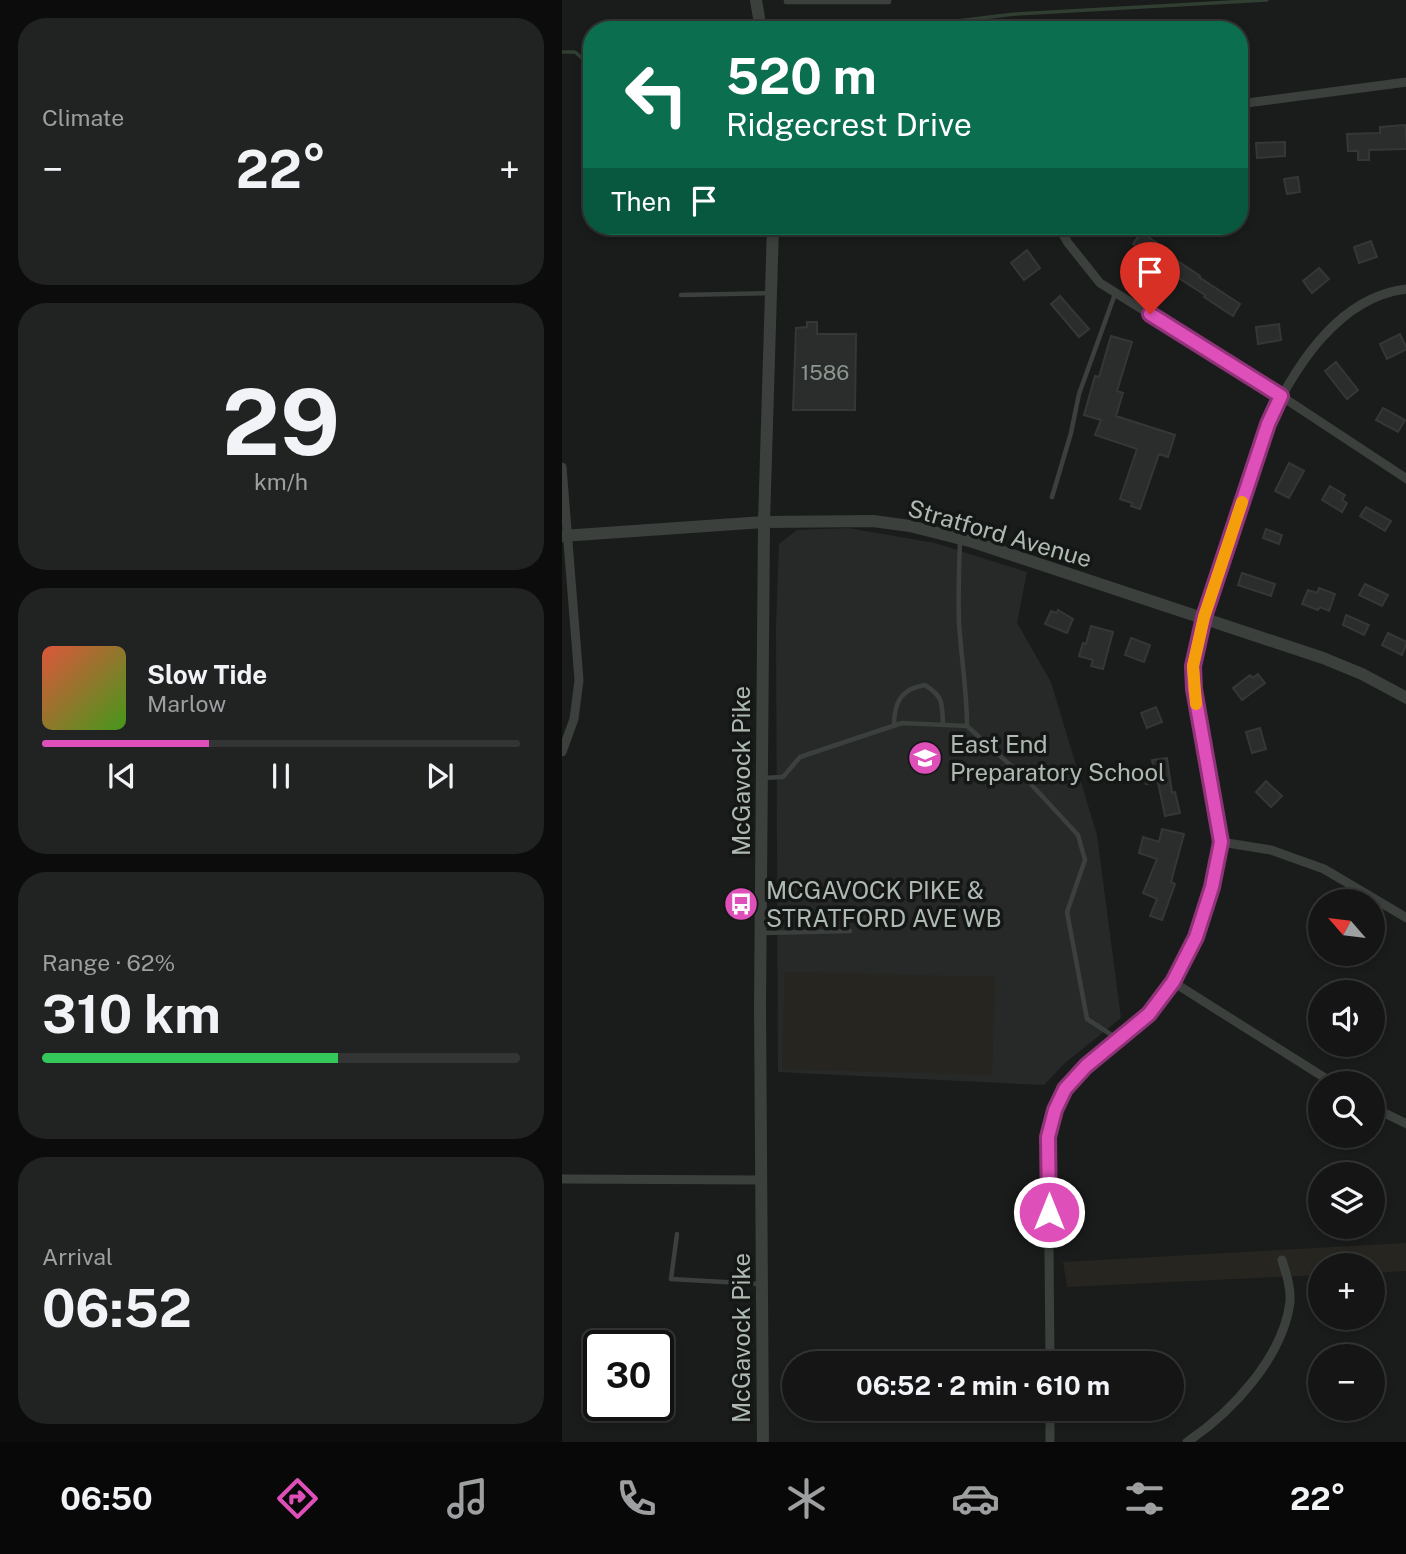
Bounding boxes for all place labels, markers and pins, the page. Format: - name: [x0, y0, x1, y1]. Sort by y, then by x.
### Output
- pin: [1120, 242, 1180, 314]
- place label: East End Preparatory School: [950, 730, 1165, 786]
- school or university icon: East End Preparatory School: [906, 739, 944, 777]
- place label: MCGAVOCK PIKE & STRATFORD AVE WB: [766, 876, 1002, 932]
- bus stop icon: MCGAVOCK PIKE & STRATFORD AVE WB: [722, 885, 760, 923]

